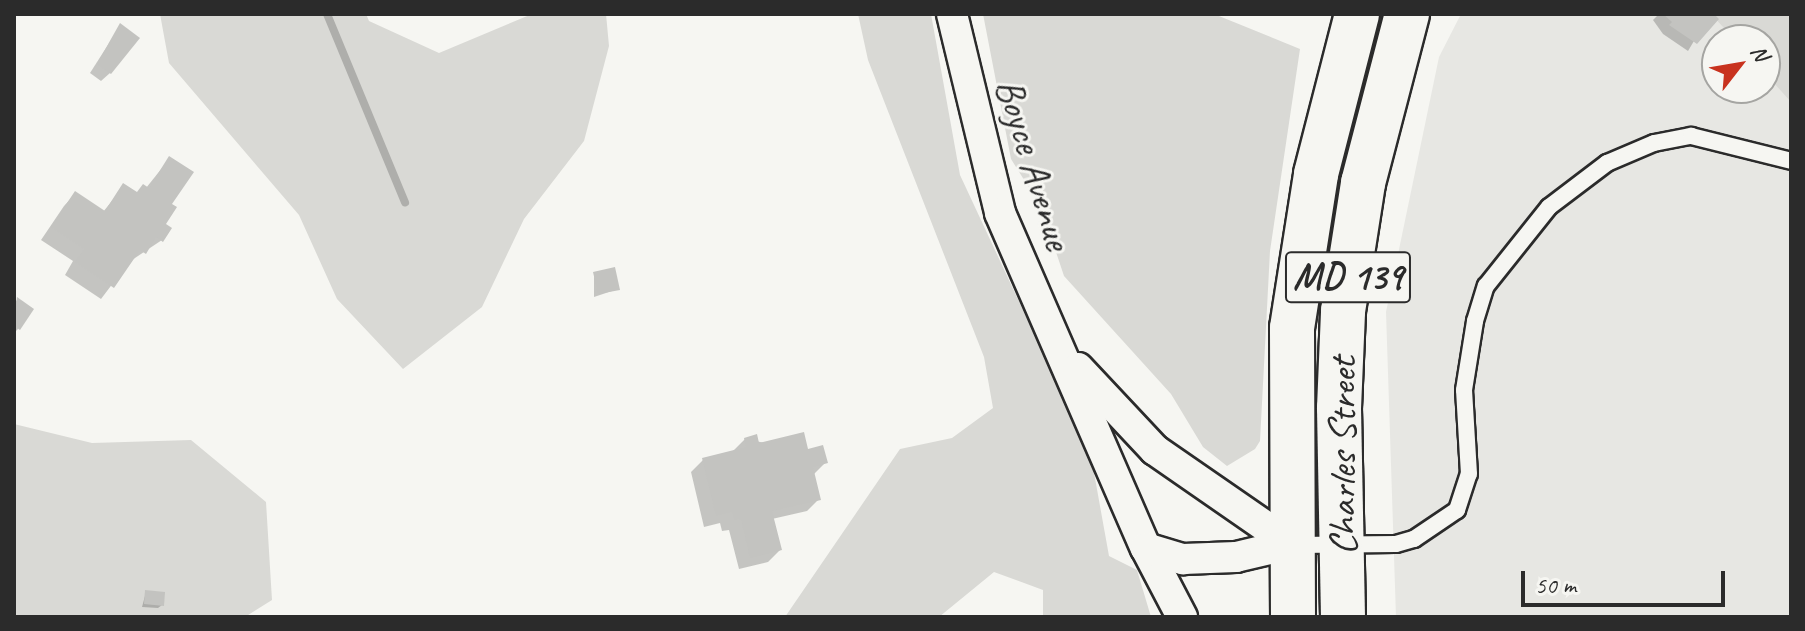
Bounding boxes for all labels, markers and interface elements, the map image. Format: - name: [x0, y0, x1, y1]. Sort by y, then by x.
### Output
- north arrow: [1701, 24, 1781, 104]
- text: N: [1744, 40, 1775, 66]
- street label: Boyce Avenue: [985, 72, 1083, 256]
- road number: MD 139: [1284, 243, 1412, 311]
- street label: Charles Street: [1318, 356, 1366, 556]
- scale bar: [1525, 555, 1729, 605]
- text: 50 m: [1535, 570, 1576, 600]

